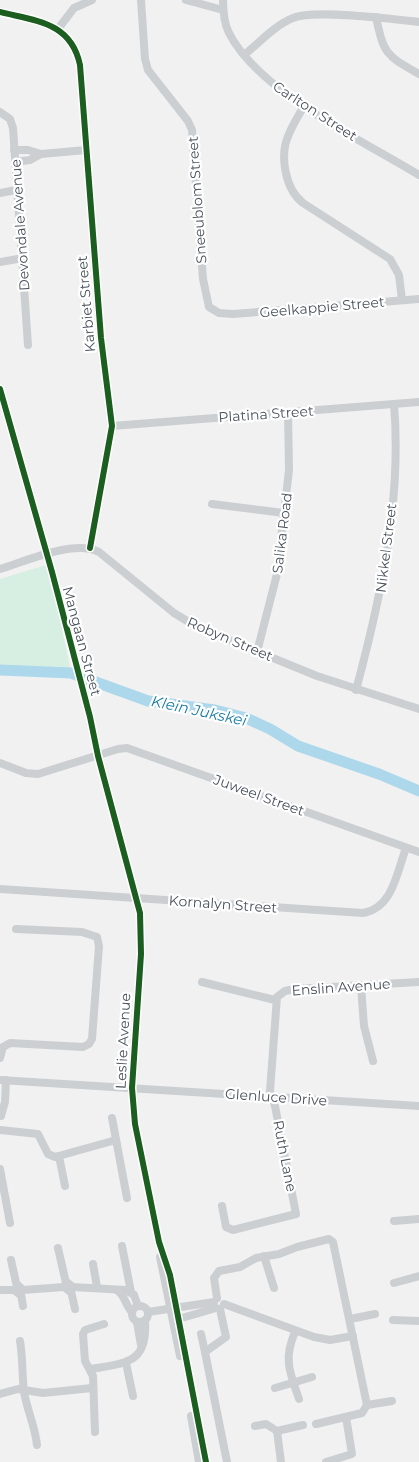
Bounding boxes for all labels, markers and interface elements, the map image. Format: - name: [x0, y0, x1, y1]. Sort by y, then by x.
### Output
- street label: Carlton Street: [269, 77, 361, 145]
- street label: Sneeublom Street: [184, 136, 210, 264]
- street label: Devondale Avenue: [6, 159, 34, 291]
- street label: Karbiet Street: [73, 255, 99, 353]
- street label: Geelkappie Street: [259, 293, 385, 321]
- street label: Platina Street: [218, 402, 314, 426]
- street label: Salika Road: [268, 492, 296, 574]
- street label: Nikkel Street: [372, 502, 400, 594]
- street label: Mangaan Street: [59, 584, 105, 698]
- street label: Robyn Street: [184, 613, 276, 665]
- water label: Klein Jukskei: [150, 691, 249, 730]
- street label: Juweel Street: [210, 770, 307, 820]
- street label: Kornalyn Street: [168, 891, 278, 917]
- street label: Enslin Avenue: [291, 975, 391, 999]
- street label: Leslie Avenue: [112, 993, 134, 1089]
- street label: Glenluce Drive: [224, 1084, 328, 1110]
- street label: Ruth Lane: [269, 1119, 301, 1193]

